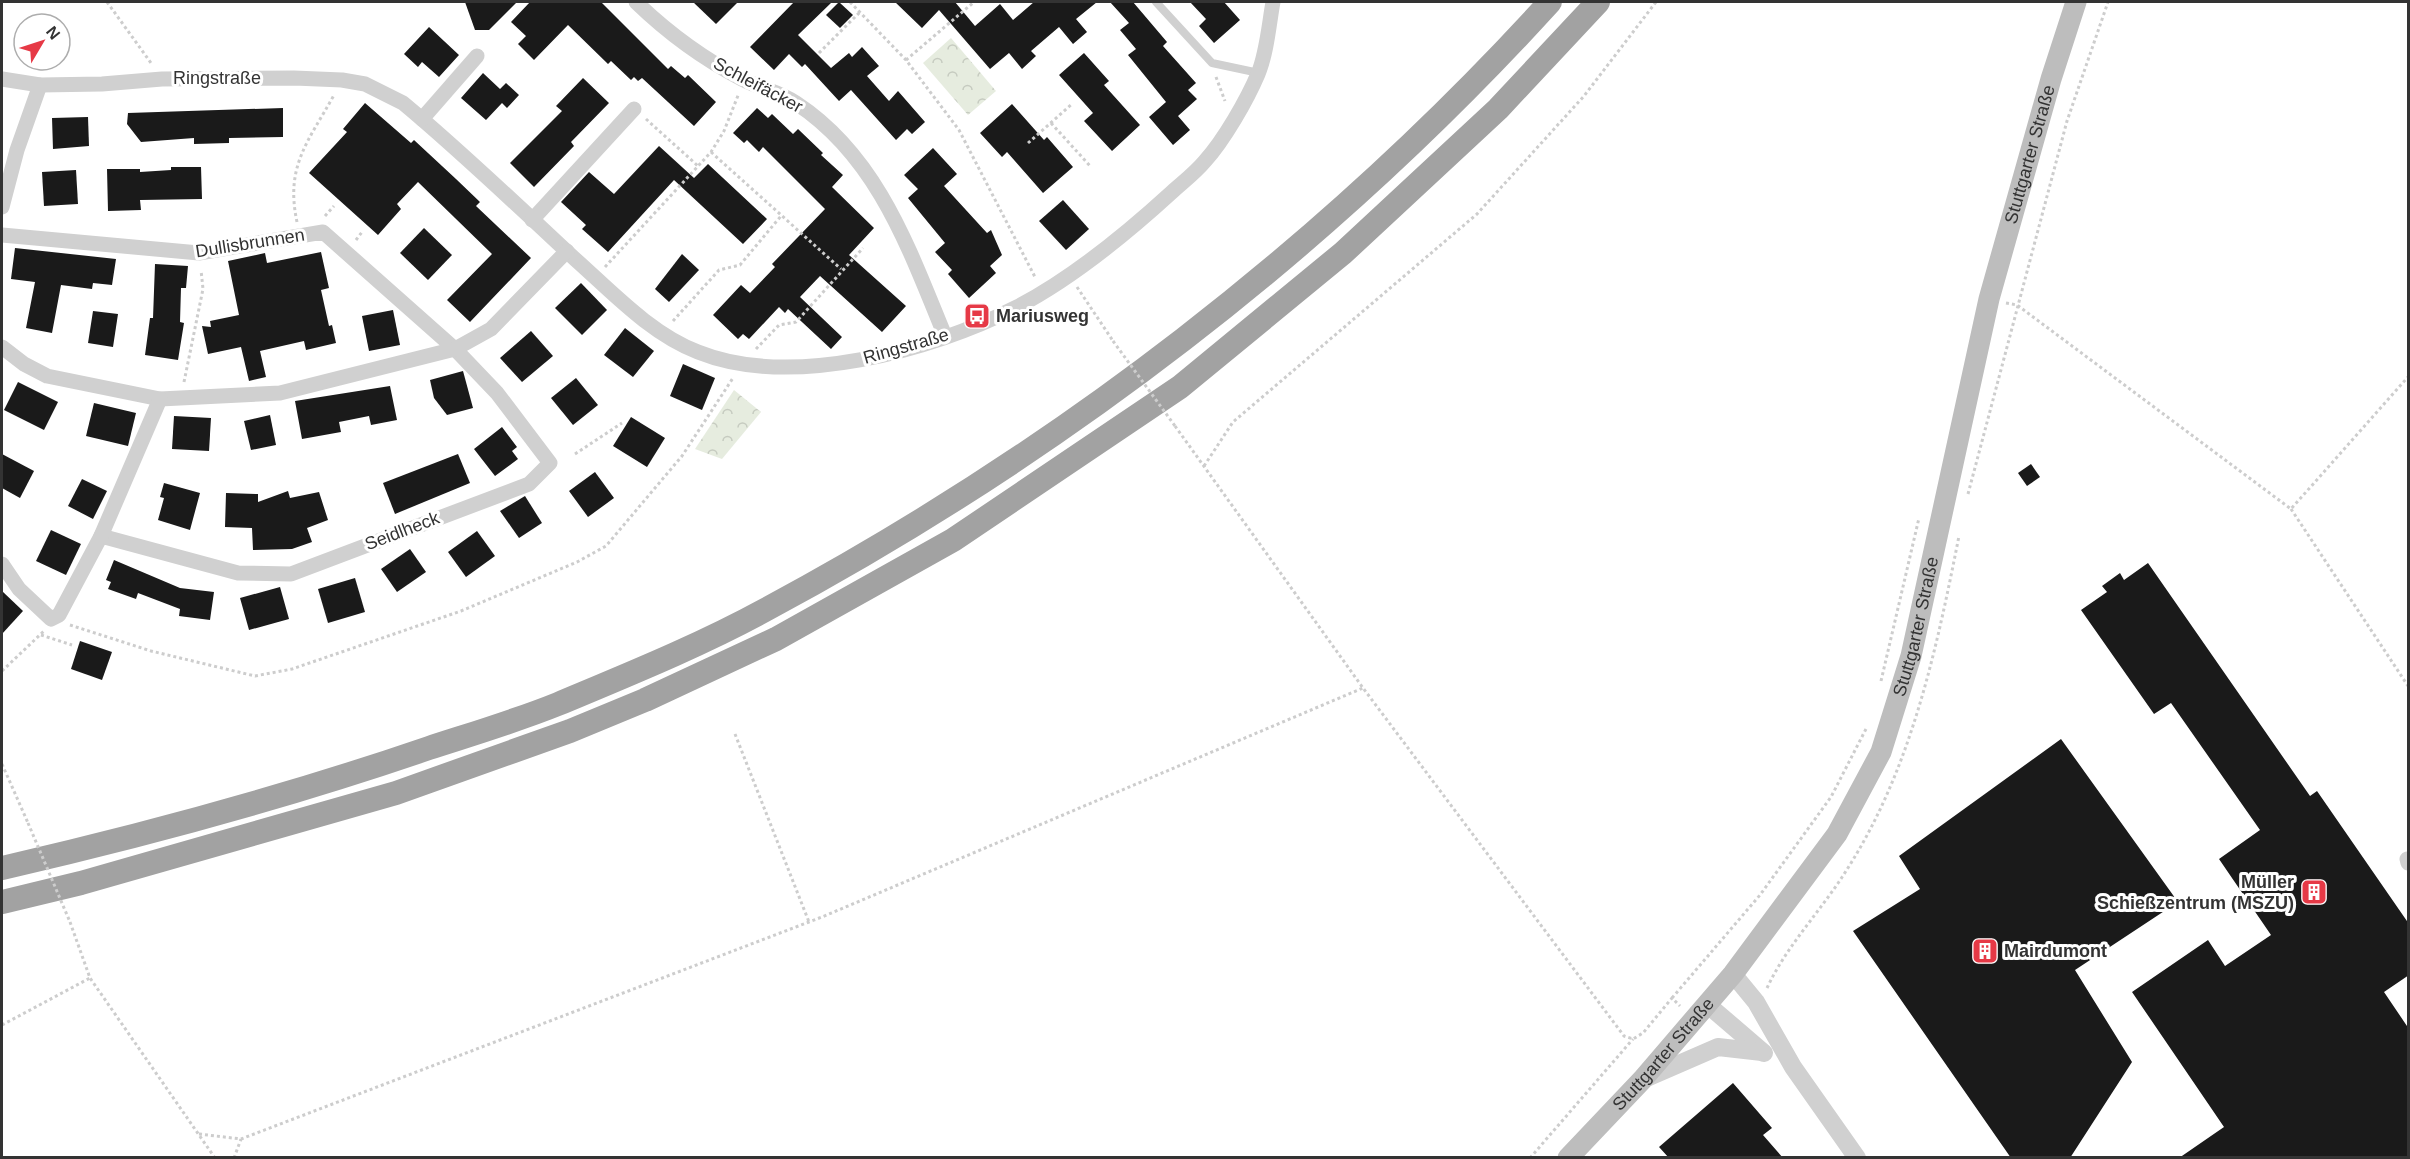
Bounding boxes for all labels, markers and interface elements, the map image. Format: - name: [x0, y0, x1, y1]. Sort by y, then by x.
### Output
- north arrow: [12, 12, 72, 72]
- text: N: [43, 23, 64, 43]
- street label: Schleifäcker: [710, 53, 806, 117]
- street label: Ringstraße: [173, 68, 261, 88]
- street label: Stuttgarter Straße: [2001, 83, 2059, 226]
- street label: Dullisbrunnen: [194, 225, 306, 261]
- bus stop icon: Mariusweg: [962, 301, 992, 331]
- place label: Mariusweg: [996, 306, 1089, 326]
- street label: Ringstraße: [861, 324, 951, 368]
- street label: Seidlheck: [362, 507, 443, 554]
- street label: Stuttgarter Straße: [1889, 555, 1942, 699]
- place label: Müller Schießzentrum (MSZU): [2097, 872, 2294, 913]
- building icon: Müller Schießzentrum (MSZU): [2299, 877, 2329, 907]
- building icon: Mairdumont: [1970, 936, 2000, 966]
- place label: Mairdumont: [2004, 941, 2107, 961]
- street label: Stuttgarter Straße: [1609, 994, 1718, 1115]

